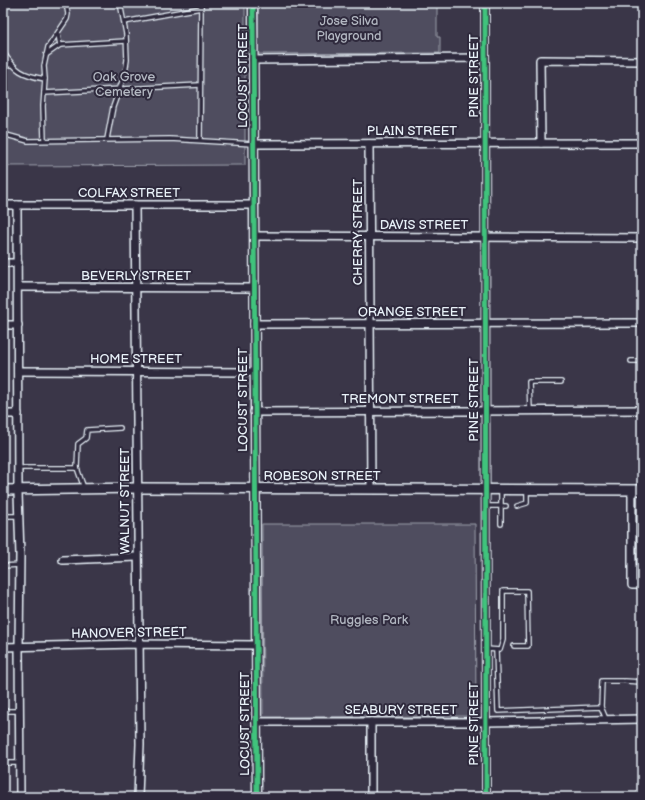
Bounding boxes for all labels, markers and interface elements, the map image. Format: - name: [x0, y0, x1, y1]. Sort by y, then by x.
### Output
- park label: Jose Silva Playground: [316, 13, 382, 44]
- street label: LOCUST STREET: [235, 24, 251, 128]
- street label: PINE STREET: [466, 34, 482, 118]
- park label: Oak Grove Cemetery: [93, 69, 155, 100]
- street label: PLAIN STREET: [367, 123, 457, 139]
- street label: CHERRY STREET: [350, 179, 366, 285]
- street label: COLFAX STREET: [78, 185, 180, 201]
- street label: DAVIS STREET: [380, 217, 469, 233]
- street label: BEVERLY STREET: [81, 268, 191, 284]
- street label: ORANGE STREET: [358, 304, 466, 320]
- street label: LOCUST STREET: [235, 348, 251, 452]
- street label: HOME STREET: [90, 351, 182, 367]
- street label: PINE STREET: [466, 358, 482, 442]
- street label: TREMONT STREET: [341, 391, 459, 407]
- street label: WALNUT STREET: [117, 448, 133, 554]
- street label: ROBESON STREET: [263, 468, 381, 484]
- park label: Ruggles Park: [330, 612, 409, 628]
- street label: HANOVER STREET: [71, 624, 187, 642]
- street label: LOCUST STREET: [237, 672, 253, 776]
- street label: PINE STREET: [466, 682, 482, 766]
- street label: SEABURY STREET: [345, 702, 457, 718]

